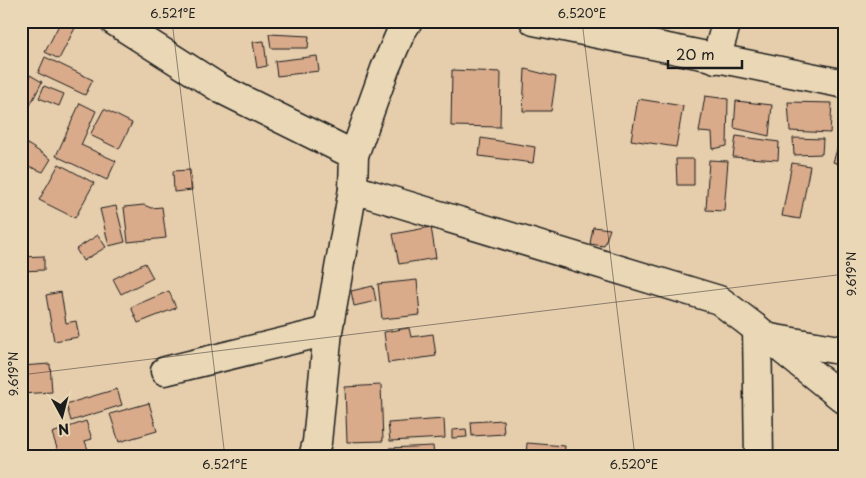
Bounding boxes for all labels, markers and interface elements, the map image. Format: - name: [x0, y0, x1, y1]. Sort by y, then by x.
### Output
- text: 6.521°E: [150, 4, 196, 22]
- text: 6.520°E: [558, 4, 606, 22]
- scale bar: [668, 38, 742, 70]
- text: 20 m: [676, 42, 715, 65]
- text: 9.619°N: [842, 252, 860, 296]
- text: 9.619°N: [4, 352, 22, 396]
- north arrow: [38, 390, 88, 440]
- text: N: [57, 418, 70, 440]
- text: 6.521°E: [202, 455, 248, 473]
- text: 6.520°E: [610, 455, 658, 473]

